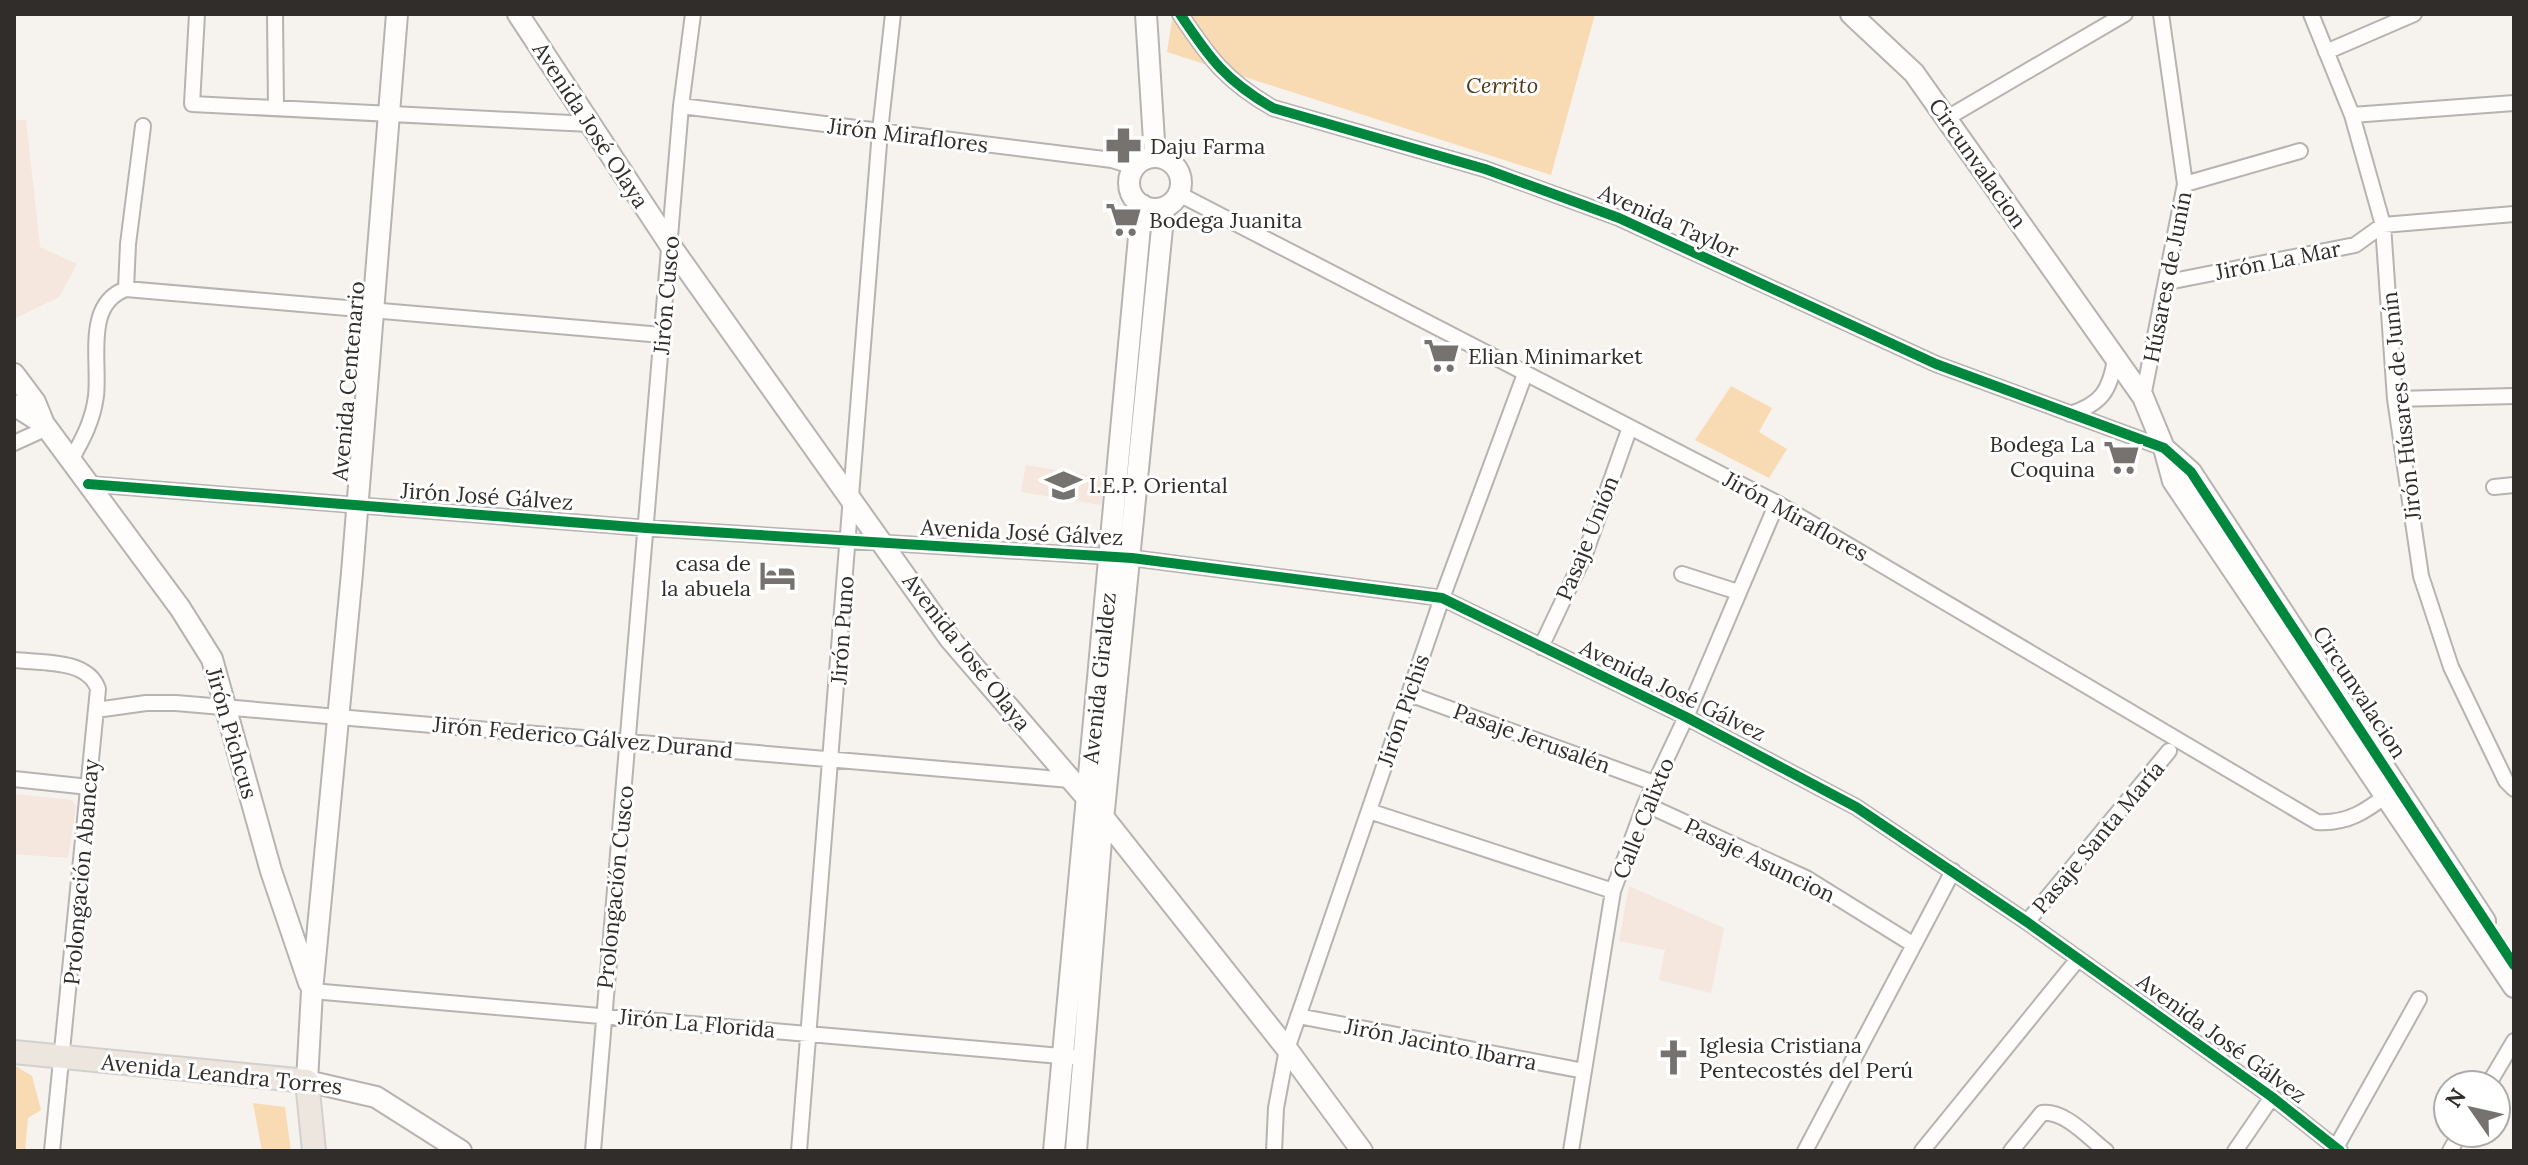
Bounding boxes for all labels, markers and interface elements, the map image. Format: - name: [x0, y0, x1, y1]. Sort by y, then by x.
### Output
- street label: Avenida José Olaya: [526, 36, 655, 213]
- park label: Cerrito: [1466, 71, 1538, 99]
- street label: Circunvalacion: [1923, 93, 2033, 233]
- street label: Jirón Miraflores: [825, 111, 990, 159]
- pharmacy icon: Daju Farma: [1105, 127, 1143, 165]
- place label: Daju Farma: [1150, 132, 1265, 160]
- street label: Avenida Taylor: [1594, 177, 1744, 265]
- street label: Húsares de Junín: [2137, 189, 2197, 365]
- supermarket icon: Bodega Juanita: [1104, 201, 1142, 239]
- place label: Bodega Juanita: [1149, 206, 1302, 234]
- street label: Jirón La Mar: [2212, 234, 2344, 286]
- street label: Jirón Cusco: [647, 235, 685, 356]
- street label: Avenida Centenario: [325, 280, 371, 483]
- street label: Jirón Húsares de Junín: [2375, 290, 2427, 523]
- supermarket icon: Elian Minimarket: [1423, 337, 1461, 375]
- place label: Elian Minimarket: [1468, 342, 1643, 370]
- place label: Bodega La Coquina: [1990, 430, 2095, 483]
- supermarket icon: Bodega La Coquina: [2102, 438, 2140, 476]
- street label: Jirón Miraflores: [1718, 464, 1873, 567]
- school or university icon: I.E.P. Oriental: [1044, 466, 1082, 504]
- place label: I.E.P. Oriental: [1089, 471, 1228, 499]
- street label: Pasaje Unión: [1549, 472, 1625, 604]
- street label: Jirón José Gálvez: [399, 476, 574, 516]
- street label: Avenida José Gálvez: [919, 513, 1124, 551]
- place label: casa de la abuela: [661, 549, 751, 602]
- hotel icon: casa de la abuela: [758, 557, 796, 595]
- street label: Avenida José Olaya: [896, 567, 1037, 736]
- street label: Jirón Puno: [824, 575, 860, 686]
- street label: Avenida Giraldez: [1076, 591, 1122, 766]
- street label: Circunvalacion: [2307, 620, 2413, 764]
- street label: Avenida José Gálvez: [1575, 632, 1770, 747]
- street label: Jirón Pichis: [1370, 650, 1435, 771]
- street label: Jirón Pichcus: [200, 663, 264, 802]
- street label: Pasaje Jerusalén: [1450, 697, 1614, 779]
- street label: Jirón Federico Gálvez Durand: [431, 710, 734, 764]
- street label: Calle Calixto: [1606, 753, 1680, 883]
- street label: Pasaje Santa María: [2026, 755, 2170, 919]
- street label: Prolongación Abancay: [57, 757, 105, 986]
- street label: Prolongación Cusco: [590, 784, 640, 990]
- street label: Pasaje Asuncion: [1680, 811, 1840, 909]
- street label: Avenida José Gálvez: [2131, 966, 2312, 1109]
- street label: Jirón La Florida: [616, 1002, 777, 1044]
- street label: Jirón Jacinto Ibarra: [1342, 1011, 1539, 1076]
- place label: Iglesia Cristiana Pentecostés del Perú: [1699, 1031, 1913, 1084]
- church icon: Iglesia Cristiana Pentecostés del Perú: [1654, 1039, 1692, 1077]
- street label: Avenida Leandra Torres: [99, 1047, 344, 1101]
- north arrow: [2432, 1069, 2512, 1149]
- text: N: [2439, 1083, 2472, 1113]

